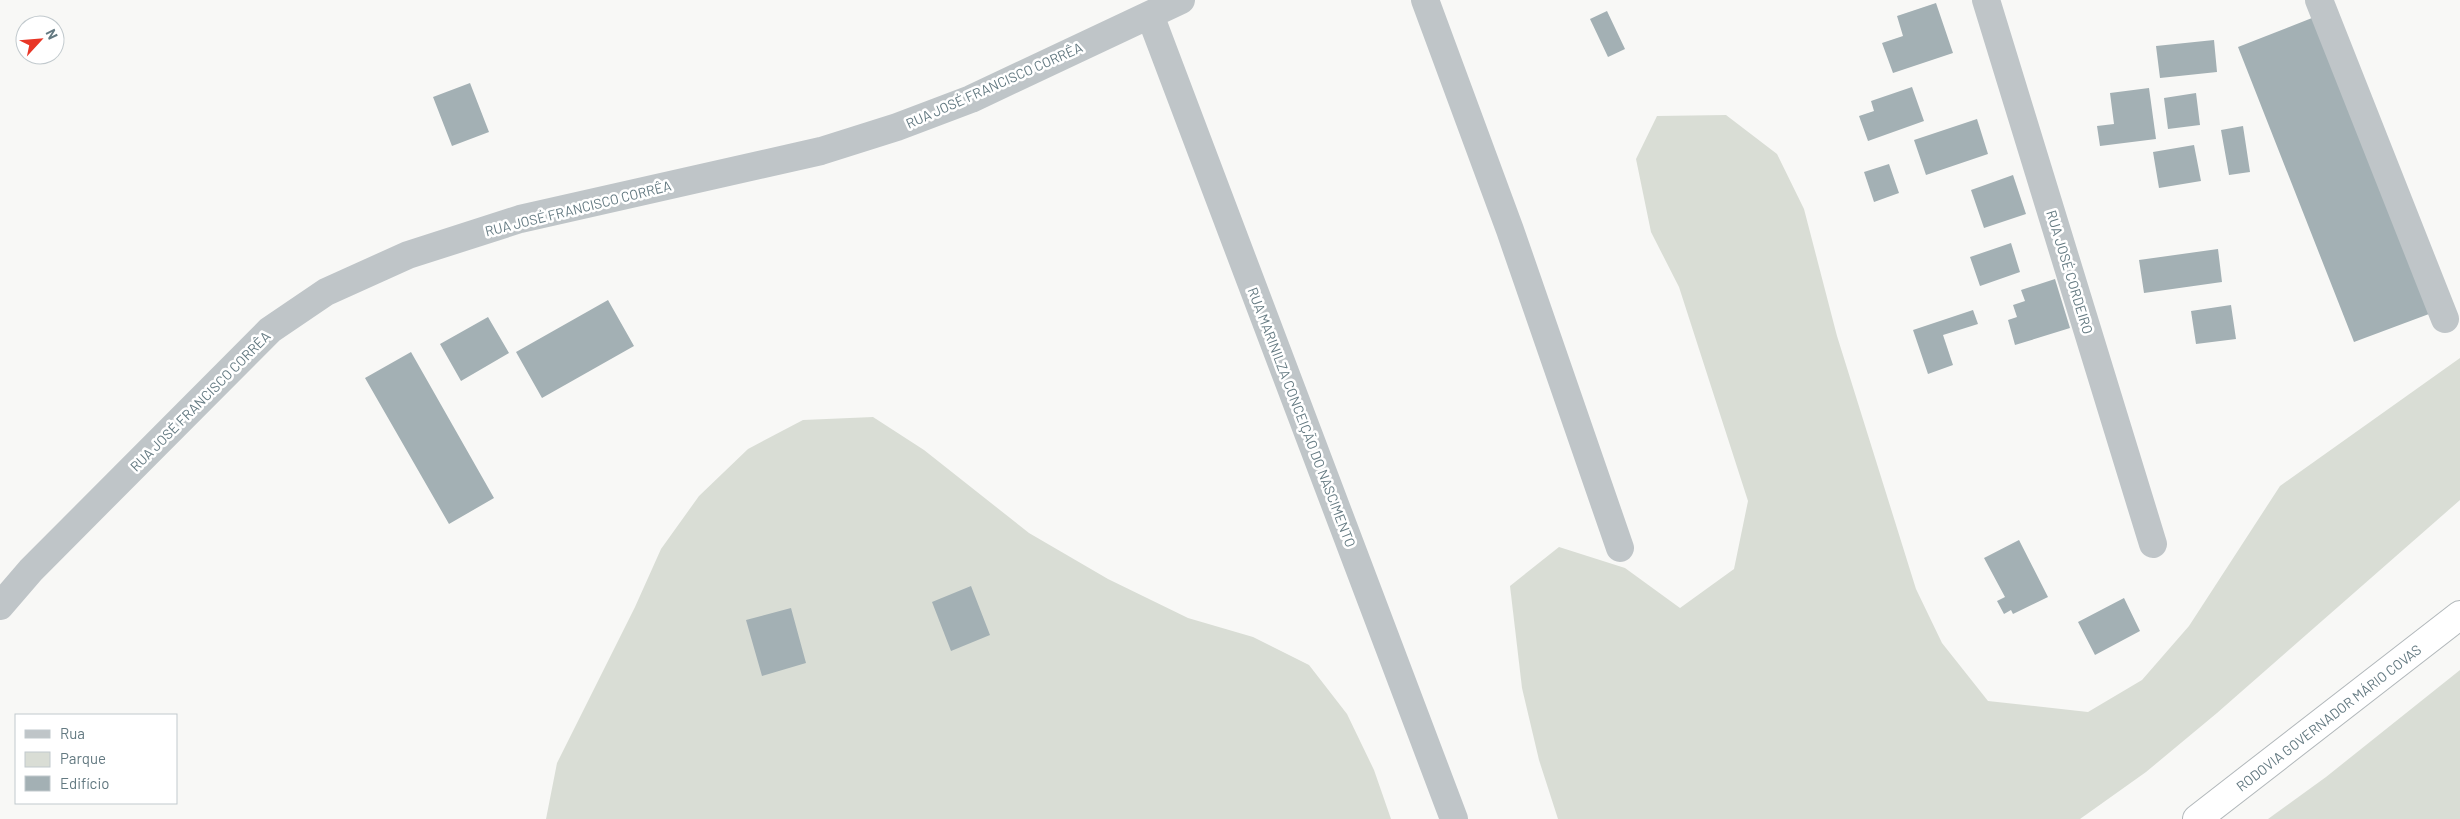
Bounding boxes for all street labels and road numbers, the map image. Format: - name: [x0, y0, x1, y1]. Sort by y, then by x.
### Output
- street label: RUA JOSÉ FRANCISCO CORRÊA: [903, 38, 1085, 132]
- street label: RUA JOSÉ FRANCISCO CORRÊA: [483, 176, 673, 239]
- street label: RUA JOSÉ CORDEIRO: [2043, 208, 2097, 336]
- street label: RUA MARINILZA CONCEIÇÃO DO NASCIMENTO: [1244, 285, 1360, 549]
- street label: RUA JOSÉ FRANCISCO CORRÊA: [126, 327, 274, 475]
- street label: RODOVIA GOVERNADOR MÁRIO COVAS: [2232, 640, 2424, 794]

